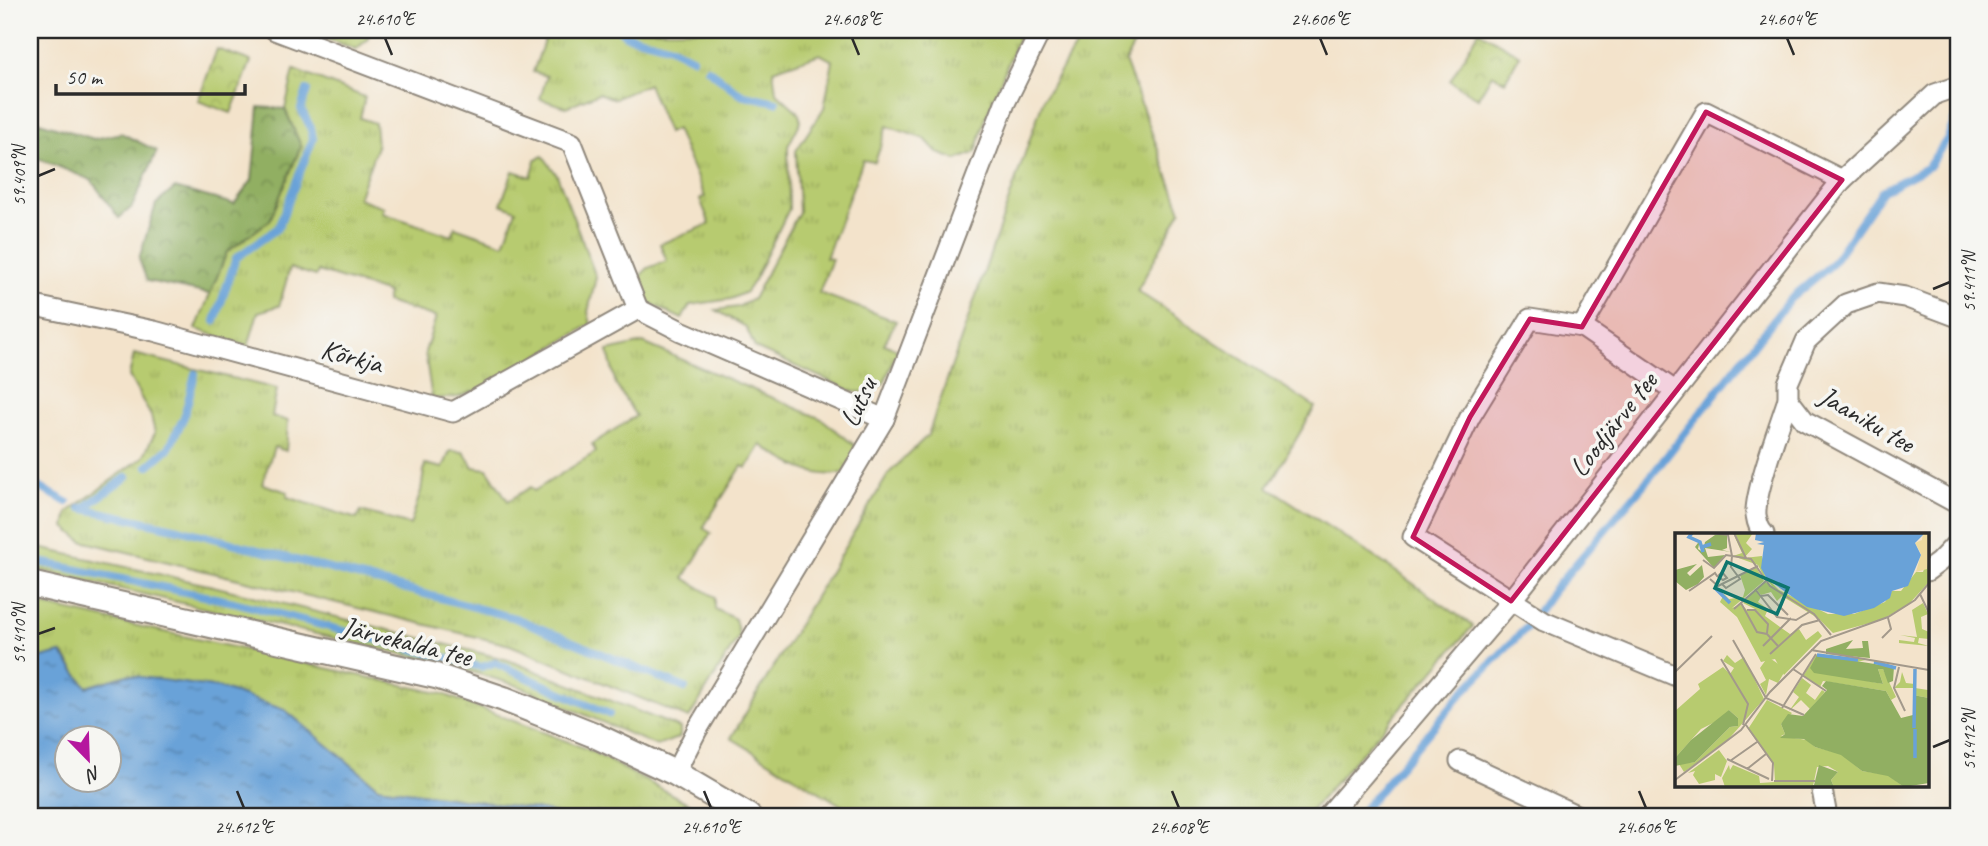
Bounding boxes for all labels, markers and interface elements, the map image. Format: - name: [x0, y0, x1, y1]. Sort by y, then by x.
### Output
- text: 24.610°E: [356, 8, 417, 30]
- text: 24.608°E: [823, 8, 884, 30]
- text: 24.606°E: [1291, 8, 1352, 30]
- text: 24.604°E: [1758, 8, 1819, 30]
- scale bar: [56, 52, 245, 96]
- text: 50 m: [66, 64, 104, 90]
- text: 59.409°N: [8, 143, 30, 206]
- text: 59.411°N: [1958, 249, 1980, 312]
- street label: Kõrkja: [317, 331, 388, 381]
- street label: Loodjärve tee: [1561, 363, 1666, 483]
- street label: Lutsu: [831, 370, 885, 432]
- street label: Jaaniku tee: [1811, 377, 1923, 461]
- inset map: [1675, 533, 1928, 786]
- text: 59.410°N: [8, 601, 30, 664]
- street label: Järvekalda tee: [337, 608, 477, 674]
- text: 59.412°N: [1958, 707, 1980, 770]
- north arrow: [52, 724, 122, 794]
- text: N: [81, 760, 104, 788]
- text: 24.612°E: [215, 816, 276, 838]
- text: 24.610°E: [682, 816, 743, 838]
- text: 24.608°E: [1150, 816, 1211, 838]
- text: 24.606°E: [1617, 816, 1678, 838]

